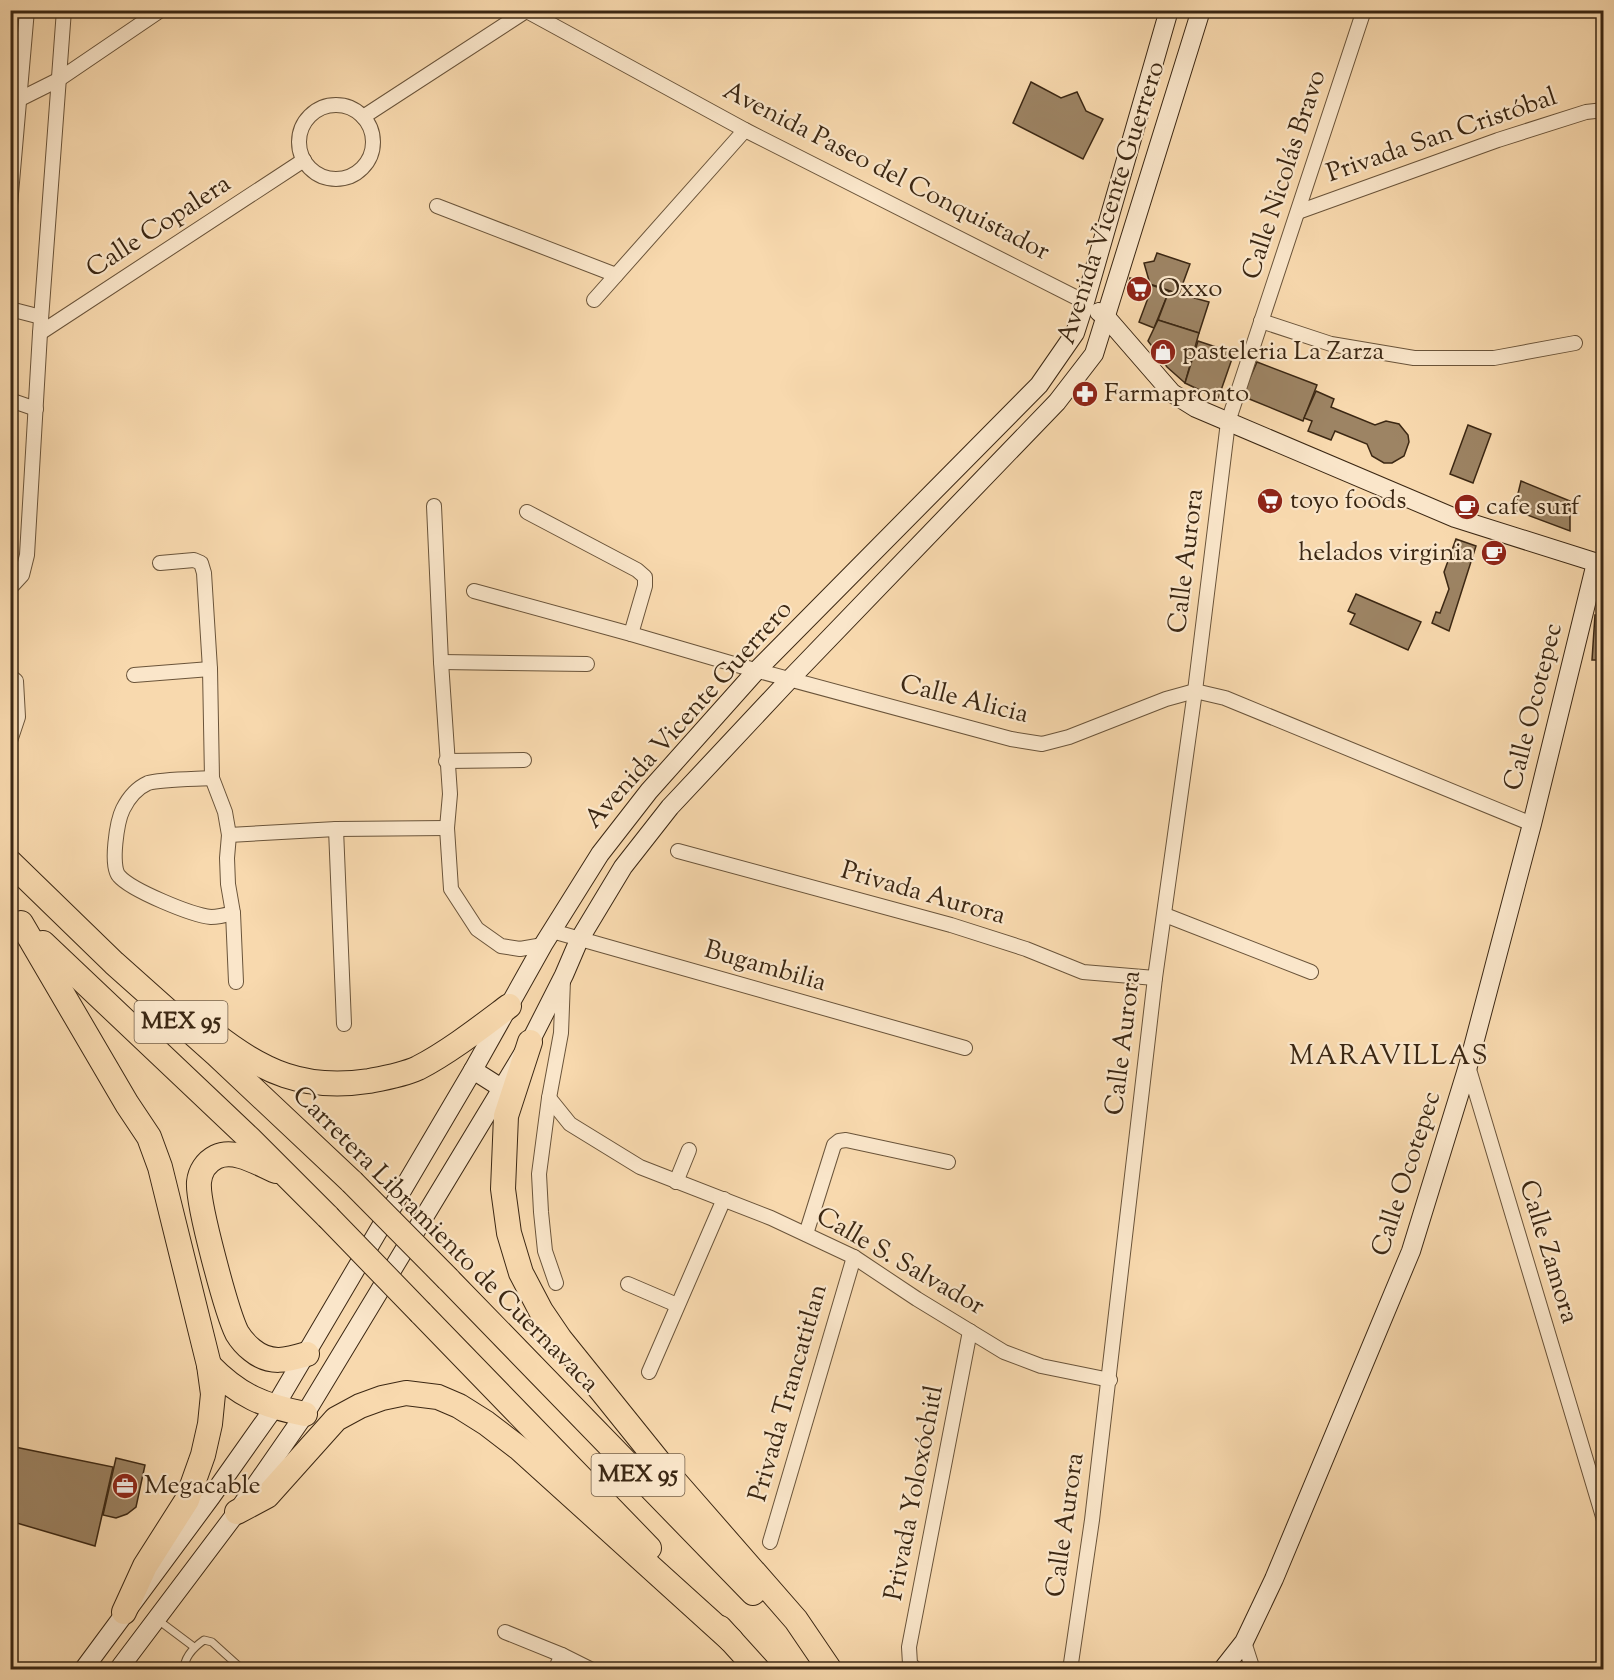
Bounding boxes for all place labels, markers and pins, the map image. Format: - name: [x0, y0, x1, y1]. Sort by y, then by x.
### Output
- place label: Oxxo: [1158, 271, 1223, 308]
- supermarket icon: Oxxo: [1124, 274, 1154, 304]
- place label: pasteleria La Zarza: [1182, 334, 1384, 371]
- shop icon: pasteleria La Zarza: [1148, 337, 1178, 367]
- place label: Farmapronto: [1104, 376, 1249, 413]
- pharmacy icon: Farmapronto: [1070, 379, 1100, 409]
- place label: toyo foods: [1290, 483, 1406, 520]
- supermarket icon: toyo foods: [1255, 486, 1285, 516]
- place label: cafe surf: [1486, 489, 1581, 526]
- cafe icon: cafe surf: [1452, 492, 1482, 522]
- place label: helados virginia: [1298, 535, 1474, 572]
- cafe icon: helados virginia: [1479, 538, 1509, 568]
- place label: Megacable: [144, 1468, 261, 1505]
- office icon: Megacable: [110, 1471, 140, 1501]

